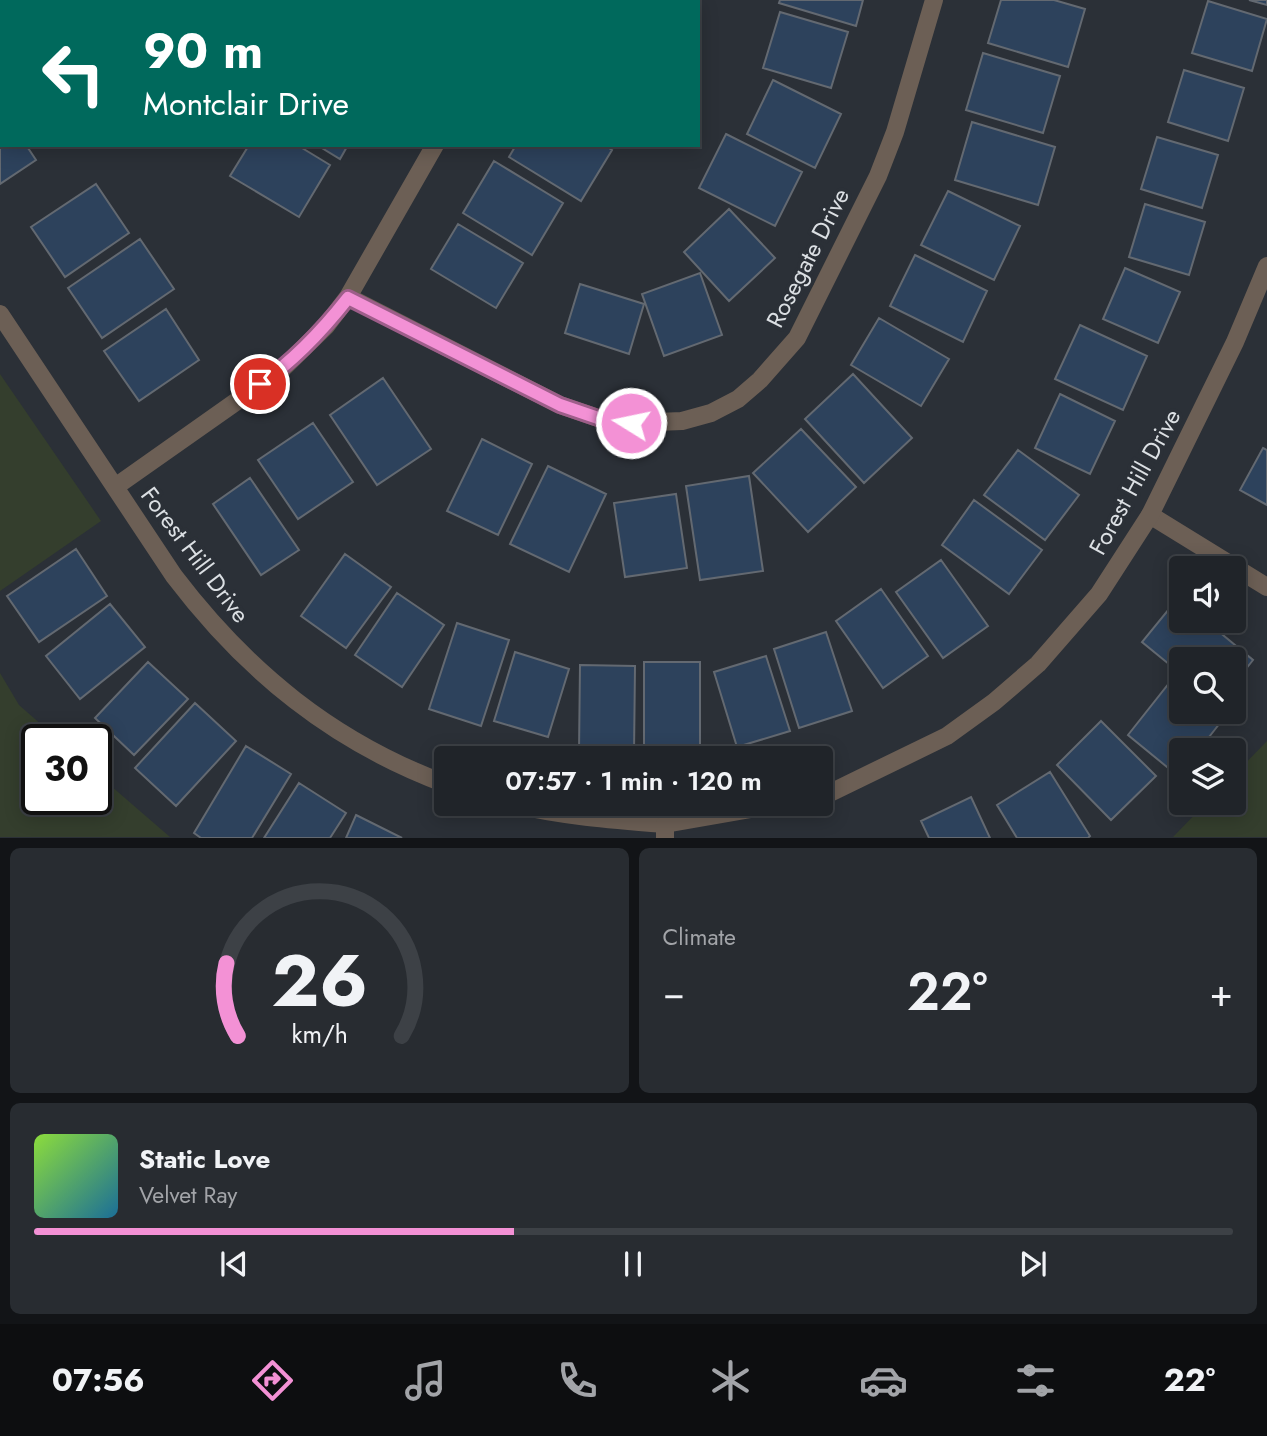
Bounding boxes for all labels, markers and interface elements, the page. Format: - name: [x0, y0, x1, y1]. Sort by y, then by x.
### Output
- text: 90 m: [143, 16, 263, 86]
- icon: left: [28, 28, 119, 119]
- text: Montclair Drive: [143, 81, 349, 127]
- street label: Rosegate Drive: [757, 182, 858, 334]
- pin: [230, 354, 290, 414]
- icon: arrive: [241, 365, 279, 403]
- position arrow: [594, 386, 668, 460]
- street label: Forest Hill Drive: [1080, 402, 1189, 561]
- street label: Forest Hill Drive: [133, 479, 258, 630]
- map controls: [1169, 556, 1246, 815]
- button: sound: [1169, 556, 1246, 633]
- button: search: [1169, 647, 1246, 724]
- speed limit sign: 30: [21, 724, 112, 815]
- button: layers: [1169, 738, 1246, 815]
- text: 07:57 · 1 min · 120 m: [505, 762, 762, 800]
- text: Climate: [663, 920, 736, 954]
- text: 26: [271, 929, 367, 1034]
- text: 22°: [907, 954, 988, 1030]
- text: −: [663, 965, 685, 1020]
- text: +: [1210, 965, 1233, 1020]
- text: km/h: [291, 1016, 348, 1052]
- text: Static Love: [139, 1140, 271, 1178]
- text: Velvet Ray: [139, 1178, 237, 1212]
- icon: previous: [215, 1245, 253, 1283]
- icon: pause: [614, 1245, 652, 1283]
- icon: next: [1014, 1245, 1052, 1283]
- icon: directions: [248, 1356, 297, 1405]
- icon: music: [401, 1356, 450, 1405]
- icon: phone: [553, 1356, 602, 1405]
- icon: climate: [706, 1356, 755, 1405]
- icon: car: [859, 1356, 908, 1405]
- icon: filters: [1011, 1356, 1060, 1405]
- text: 07:56: [52, 1357, 145, 1403]
- text: 22°: [1164, 1357, 1215, 1403]

